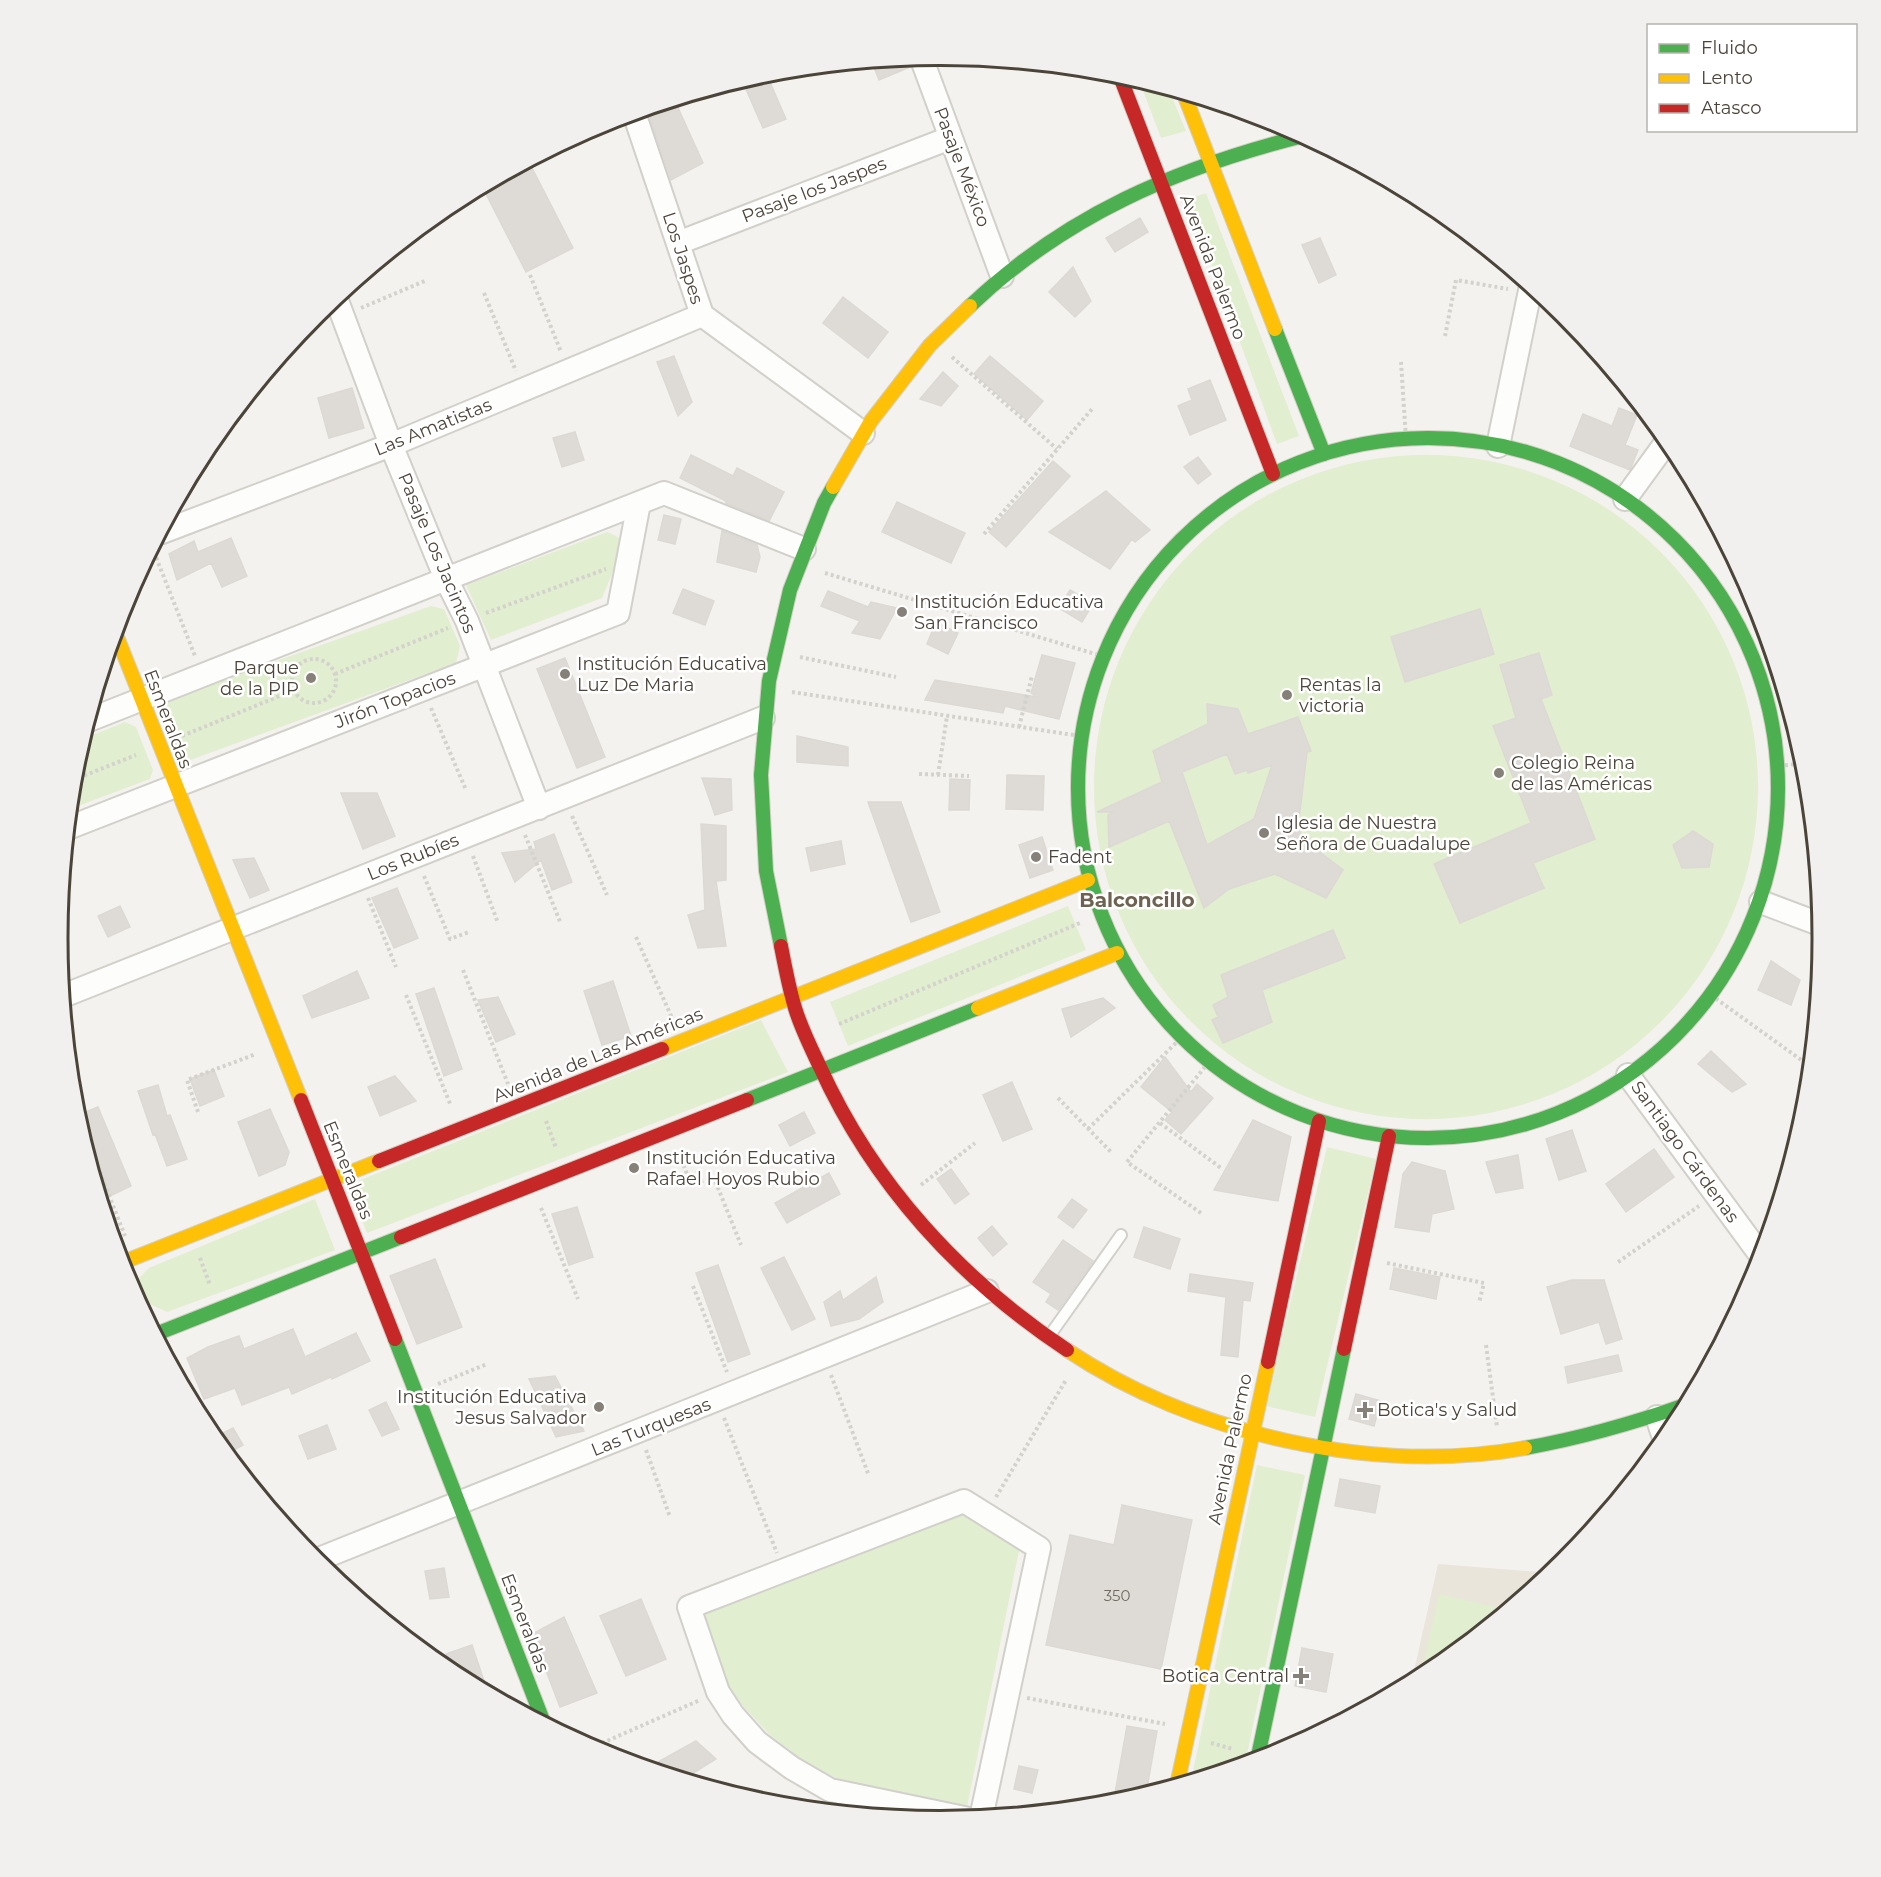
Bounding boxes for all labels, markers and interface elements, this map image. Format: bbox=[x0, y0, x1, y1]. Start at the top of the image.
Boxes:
legend bbox=[1647, 24, 1857, 132]
text: Fluido bbox=[1701, 37, 1758, 59]
text: Lento bbox=[1701, 67, 1753, 89]
text: Atasco bbox=[1701, 97, 1761, 119]
street label: Pasaje México bbox=[929, 104, 995, 230]
street label: Pasaje los Jaspes bbox=[739, 152, 890, 228]
street label: Avenida Palermo bbox=[1175, 191, 1251, 343]
street label: Los Jaspes bbox=[658, 209, 708, 307]
street label: Las Amatistas bbox=[371, 393, 495, 461]
street label: Pasaje Los Jacintos bbox=[393, 469, 481, 637]
place label: Institución Educativa San Francisco bbox=[914, 591, 1104, 634]
marker: Institución Educativa San Francisco bbox=[895, 605, 909, 619]
place label: Institución Educativa Luz De Maria bbox=[577, 653, 767, 696]
place label: Parque de la PIP bbox=[220, 657, 299, 700]
street label: Esmeraldas bbox=[139, 666, 197, 772]
street label: Jirón Topacios bbox=[331, 667, 459, 733]
marker: Institución Educativa Luz De Maria bbox=[558, 667, 572, 681]
marker: Parque de la PIP bbox=[304, 671, 318, 685]
place label: Rentas la victoria bbox=[1299, 674, 1382, 717]
marker: Rentas la victoria bbox=[1280, 688, 1294, 702]
place label: Colegio Reina de las Américas bbox=[1511, 752, 1652, 795]
marker: Colegio Reina de las Américas bbox=[1492, 766, 1506, 780]
place label: Iglesia de Nuestra Señora de Guadalupe bbox=[1276, 812, 1471, 855]
marker: Iglesia de Nuestra Señora de Guadalupe bbox=[1257, 826, 1271, 840]
street label: Los Rubíes bbox=[364, 829, 462, 885]
place label: Fadent bbox=[1048, 846, 1112, 868]
marker: Fadent bbox=[1029, 850, 1043, 864]
district label: Balconcillo bbox=[1079, 888, 1195, 912]
street label: Avenida de Las Américas bbox=[490, 1003, 706, 1107]
street label: Santiago Cárdenas bbox=[1626, 1077, 1744, 1227]
street label: Esmeraldas bbox=[318, 1118, 378, 1223]
place label: Institución Educativa Rafael Hoyos Rubio bbox=[646, 1147, 836, 1190]
marker: Institución Educativa Rafael Hoyos Rubio bbox=[627, 1161, 641, 1175]
street label: Avenida Palermo bbox=[1203, 1371, 1257, 1527]
place label: Institución Educativa Jesus Salvador bbox=[397, 1386, 587, 1429]
street label: Las Turquesas bbox=[588, 1393, 714, 1461]
place label: Botica's y Salud bbox=[1377, 1399, 1517, 1421]
marker: Institución Educativa Jesus Salvador bbox=[592, 1400, 606, 1414]
marker: Botica's y Salud bbox=[1358, 1403, 1372, 1417]
street label: Esmeraldas bbox=[496, 1570, 554, 1676]
house number: 350 bbox=[1104, 1586, 1130, 1605]
place label: Botica Central bbox=[1162, 1665, 1289, 1687]
marker: Botica Central bbox=[1294, 1669, 1308, 1683]

